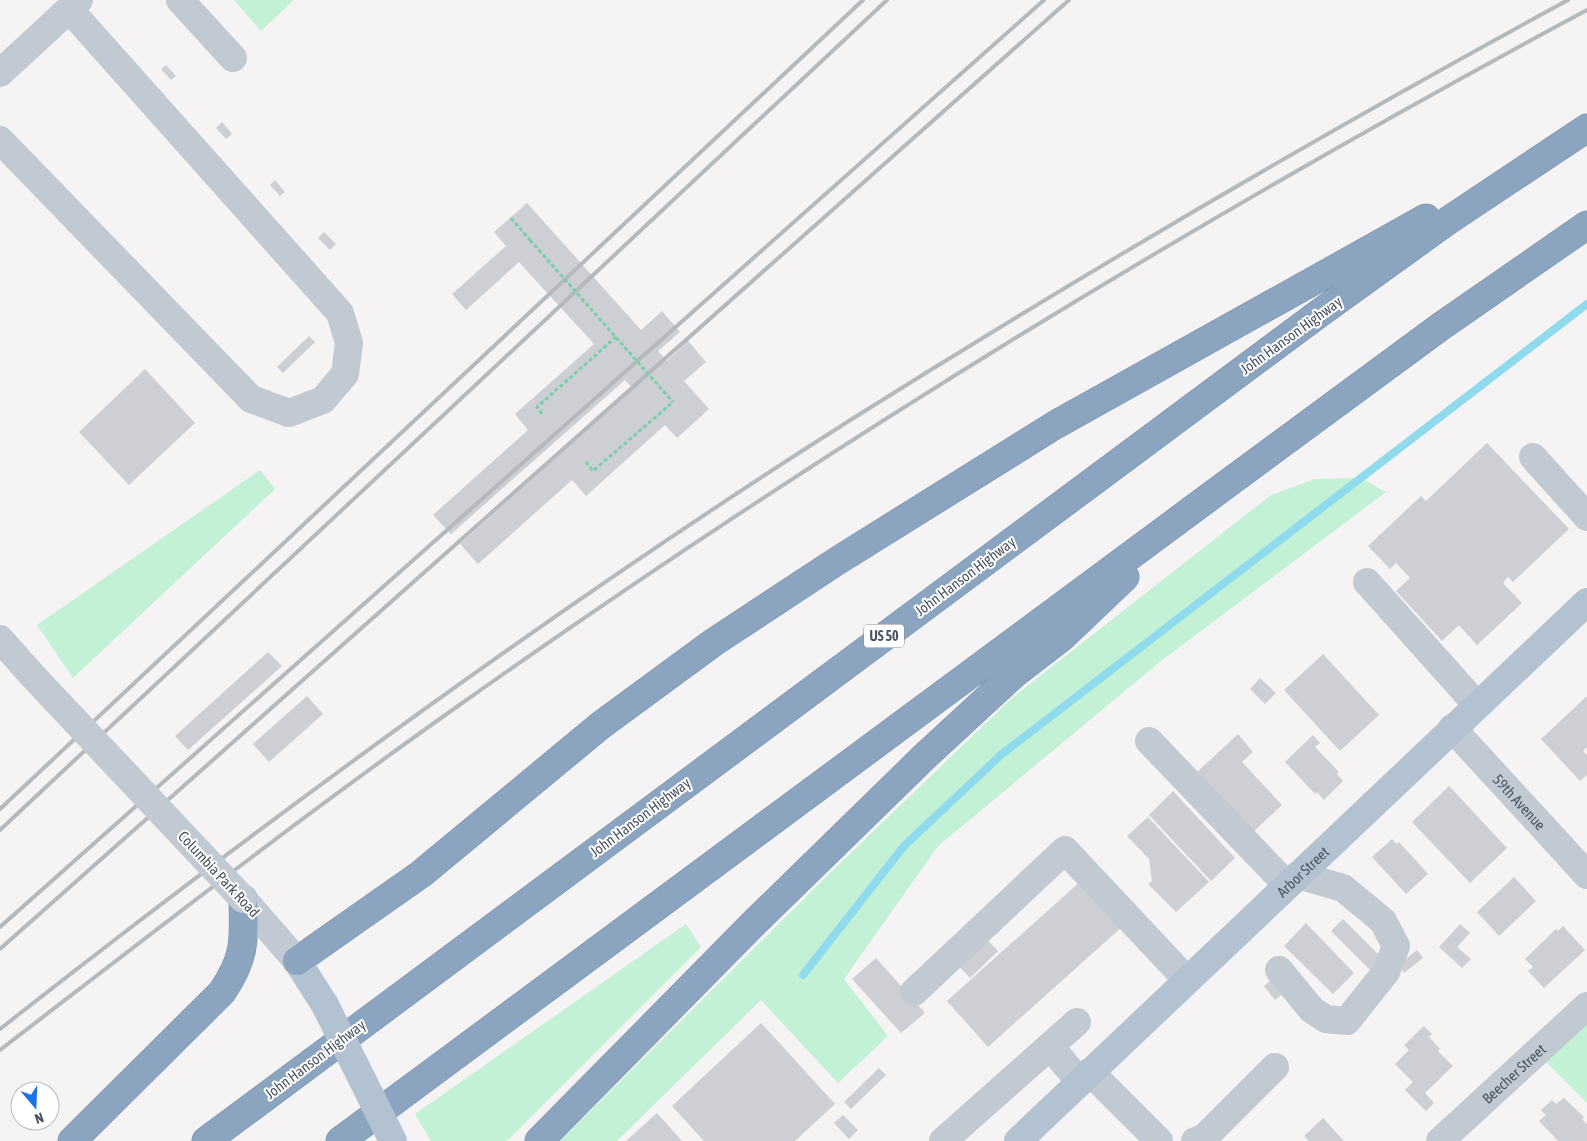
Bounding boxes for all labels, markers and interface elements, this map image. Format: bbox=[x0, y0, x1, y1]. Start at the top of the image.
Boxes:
street label: John Hanson Highway bbox=[1237, 293, 1345, 377]
street label: John Hanson Highway bbox=[912, 533, 1018, 619]
road number: US 50 bbox=[864, 624, 904, 648]
street label: 59th Avenue bbox=[1490, 770, 1549, 833]
street label: John Hanson Highway bbox=[587, 774, 693, 860]
street label: Columbia Park Road bbox=[175, 828, 263, 920]
street label: Arbor Street bbox=[1273, 843, 1332, 900]
street label: John Hanson Highway bbox=[262, 1016, 368, 1102]
street label: Beecher Street bbox=[1479, 1040, 1549, 1107]
north arrow bbox=[10, 1081, 60, 1131]
text: N bbox=[33, 1109, 46, 1127]

